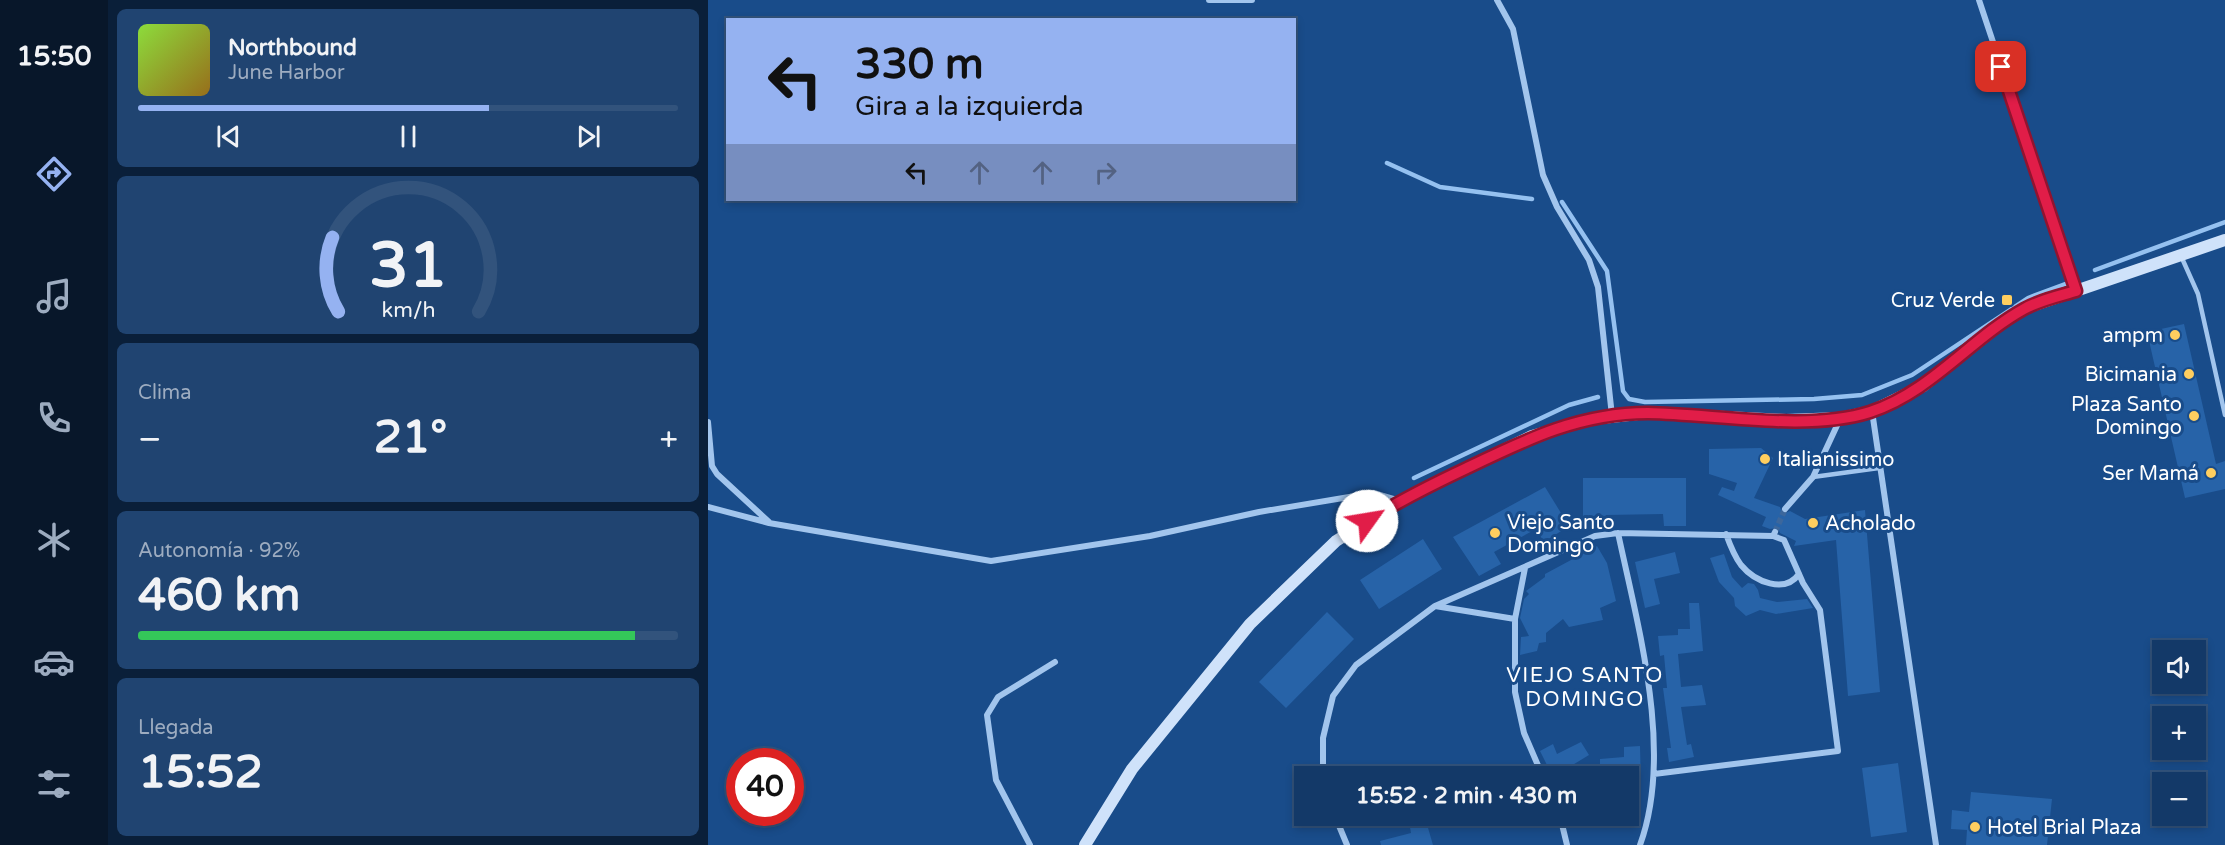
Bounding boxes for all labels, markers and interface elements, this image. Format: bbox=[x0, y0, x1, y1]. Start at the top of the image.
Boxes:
text: Northbound bbox=[228, 35, 357, 61]
text: 330 m bbox=[855, 39, 984, 90]
text: 15:50 bbox=[17, 40, 91, 73]
pin bbox=[1975, 41, 2026, 92]
icon: left bbox=[756, 42, 834, 120]
icon: arrive bbox=[1984, 50, 2017, 83]
text: June Harbor bbox=[228, 61, 345, 85]
text: Gira a la izquierda bbox=[855, 90, 1084, 123]
icon: previous bbox=[212, 120, 245, 153]
icon: pause bbox=[392, 120, 425, 153]
icon: next bbox=[572, 120, 605, 153]
icon: directions bbox=[33, 153, 75, 195]
icon: left bbox=[900, 156, 933, 189]
icon: ahead bbox=[963, 156, 996, 189]
icon: ahead bbox=[1026, 156, 1059, 189]
icon: right bbox=[1089, 156, 1122, 189]
text: 31 bbox=[369, 229, 447, 304]
icon: music bbox=[33, 275, 75, 317]
place label: Cruz Verde bbox=[1891, 289, 1995, 313]
marker: Cruz Verde bbox=[2000, 293, 2014, 307]
text: km/h bbox=[381, 298, 435, 324]
place label: ampm bbox=[2102, 324, 2163, 348]
marker: ampm bbox=[2168, 328, 2182, 342]
place label: Bicimania bbox=[2085, 363, 2177, 387]
marker: Bicimania bbox=[2182, 367, 2196, 381]
text: Clima bbox=[138, 381, 191, 405]
place label: Plaza Santo Domingo bbox=[2071, 393, 2182, 440]
icon: phone bbox=[33, 397, 75, 439]
marker: Plaza Santo Domingo bbox=[2187, 409, 2201, 423]
text: 21° bbox=[374, 411, 447, 465]
text: − bbox=[138, 420, 162, 459]
text: + bbox=[659, 420, 678, 459]
place label: Italianissimo bbox=[1777, 448, 1894, 472]
marker: Italianissimo bbox=[1758, 452, 1772, 466]
place label: Ser Mamá bbox=[2102, 462, 2199, 486]
marker: Ser Mamá bbox=[2204, 466, 2218, 480]
position arrow bbox=[1335, 489, 1399, 553]
place label: Viejo Santo Domingo bbox=[1507, 511, 1615, 558]
place label: Acholado bbox=[1825, 512, 1916, 536]
marker: Acholado bbox=[1806, 516, 1820, 530]
icon: climate bbox=[33, 519, 75, 561]
marker: Viejo Santo Domingo bbox=[1488, 526, 1502, 540]
text: Autonomía · 92% bbox=[138, 539, 300, 563]
text: 460 km bbox=[138, 569, 300, 623]
map controls bbox=[2152, 640, 2206, 826]
button: sound bbox=[2152, 640, 2206, 694]
icon: car bbox=[33, 641, 75, 683]
district label: VIEJO SANTO DOMINGO bbox=[1506, 663, 1664, 712]
button: + bbox=[2152, 706, 2206, 760]
text: Llegada bbox=[138, 716, 214, 740]
text: 15:52 bbox=[138, 746, 263, 800]
speed limit sign: 40 bbox=[726, 748, 804, 826]
icon: filters bbox=[33, 763, 75, 805]
button: − bbox=[2152, 772, 2206, 826]
text: 15:52 · 2 min · 430 m bbox=[1356, 783, 1577, 809]
place label: Hotel Brial Plaza bbox=[1987, 816, 2141, 840]
marker: Hotel Brial Plaza bbox=[1968, 820, 1982, 834]

